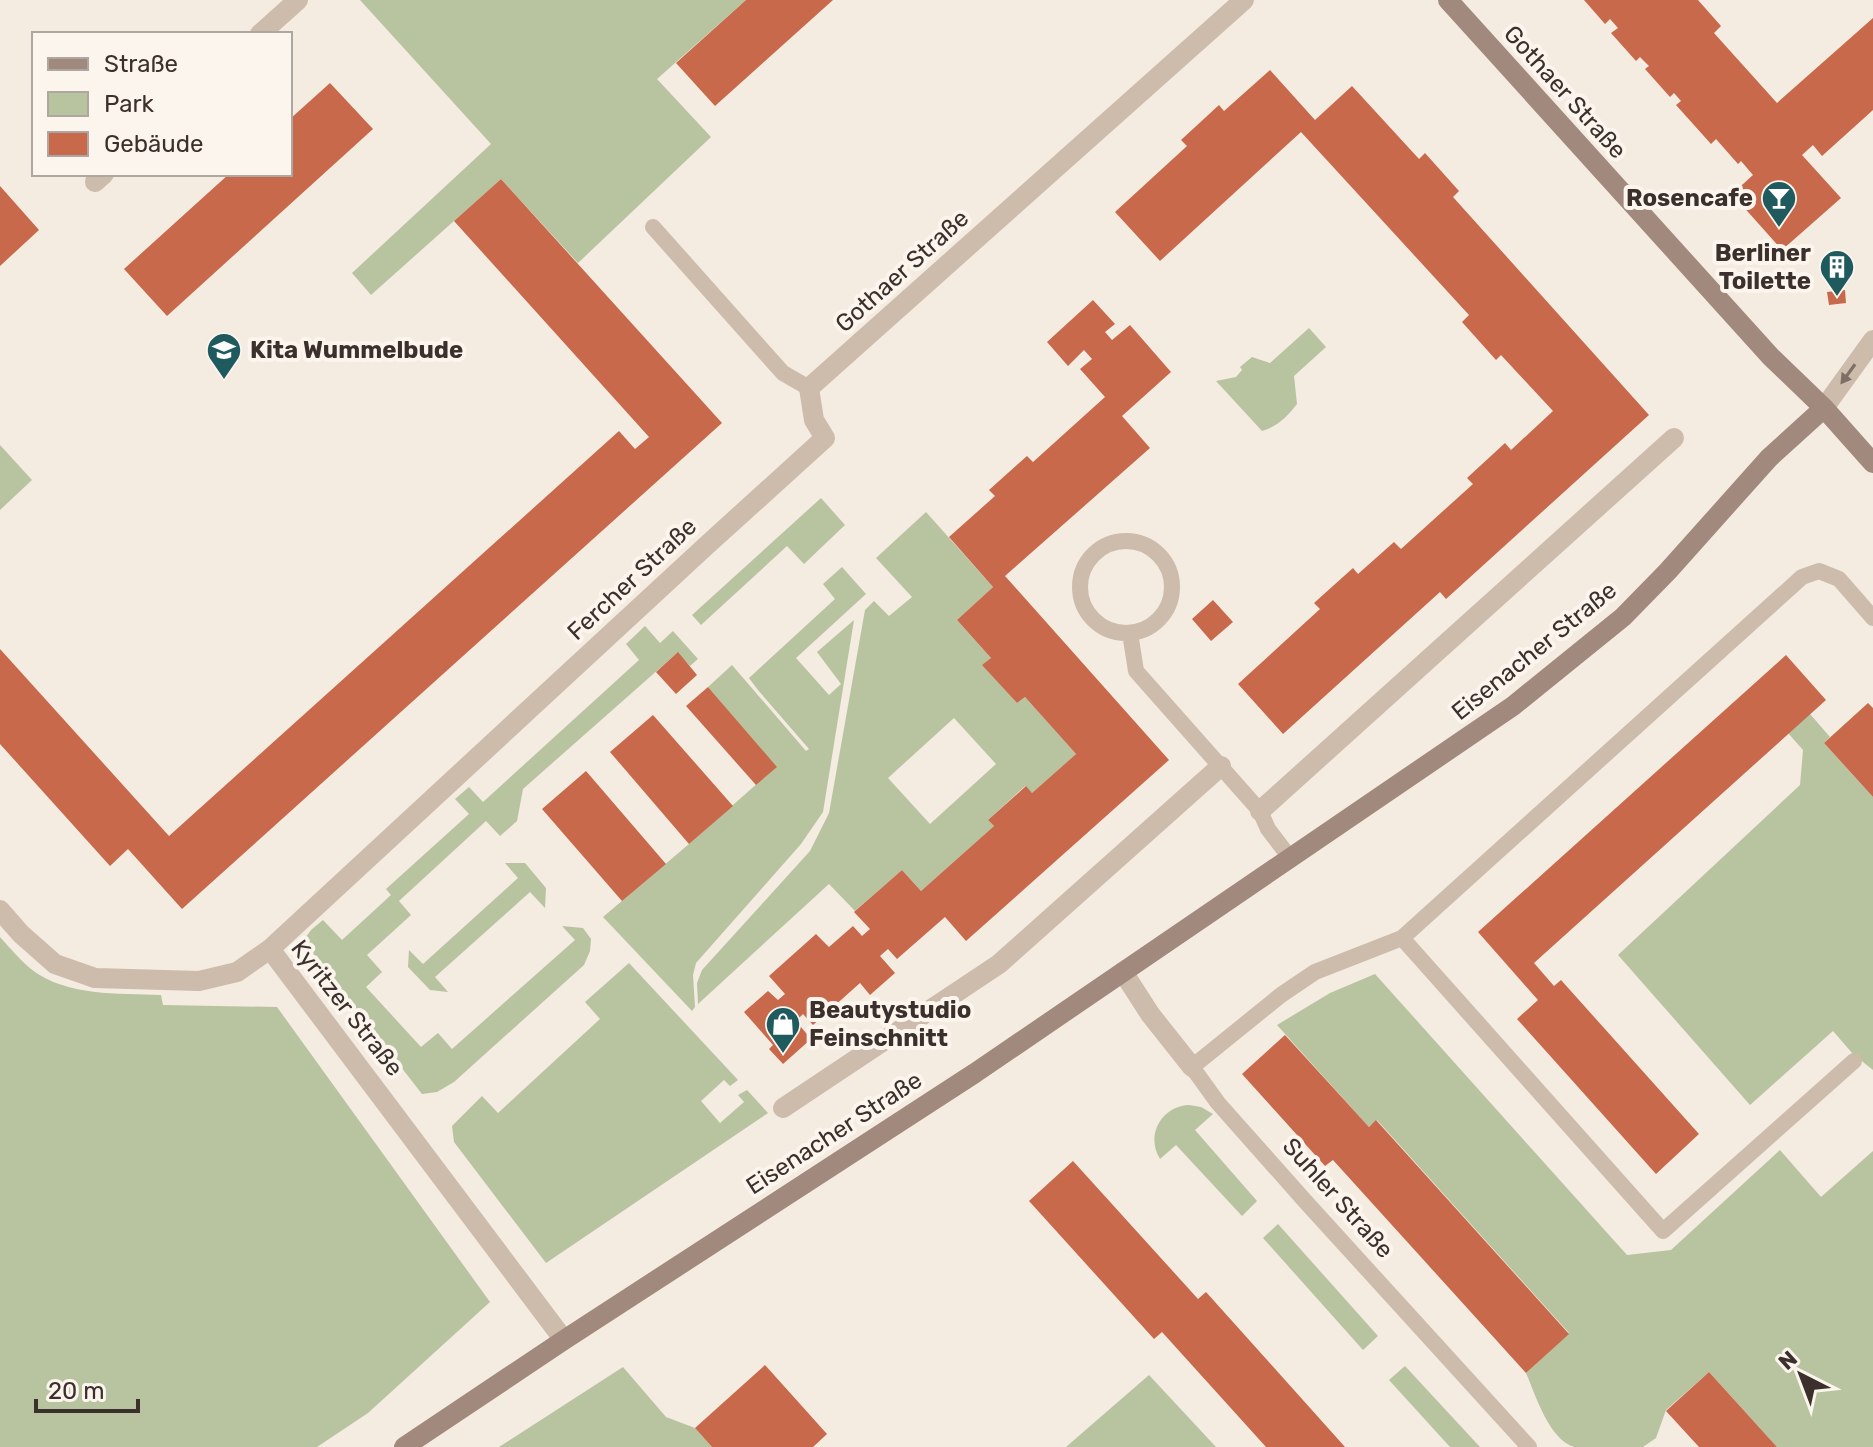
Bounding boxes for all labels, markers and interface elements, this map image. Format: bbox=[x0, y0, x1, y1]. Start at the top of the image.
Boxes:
street label: Gothaer Straße bbox=[1498, 20, 1632, 164]
legend bbox=[32, 32, 292, 176]
text: Straße bbox=[104, 50, 178, 78]
text: Park bbox=[104, 90, 155, 118]
text: Gebäude bbox=[104, 130, 203, 158]
bar icon: Rosencafe bbox=[1760, 179, 1798, 229]
place label: Rosencafe bbox=[1626, 184, 1753, 212]
street label: Gothaer Straße bbox=[830, 204, 974, 338]
place label: Berliner Toilette bbox=[1715, 239, 1811, 295]
building icon: Berliner Toilette bbox=[1818, 248, 1856, 298]
school or university icon: Kita Wummelbude bbox=[205, 331, 243, 381]
place label: Kita Wummelbude bbox=[250, 336, 463, 364]
one-way arrow bbox=[1841, 363, 1856, 384]
street label: Fercher Straße bbox=[562, 512, 702, 646]
street label: Eisenacher Straße bbox=[1446, 576, 1622, 726]
street label: Kyritzer Straße bbox=[285, 934, 409, 1082]
place label: Beautystudio Feinschnitt bbox=[809, 996, 971, 1052]
shop icon: Beautystudio Feinschnitt bbox=[764, 1005, 802, 1055]
street label: Eisenacher Straße bbox=[741, 1066, 927, 1200]
street label: Suhler Straße bbox=[1277, 1132, 1399, 1264]
north arrow bbox=[1761, 1335, 1841, 1415]
text: N bbox=[1773, 1345, 1803, 1376]
scale bar bbox=[36, 1363, 138, 1413]
text: 20 m bbox=[48, 1377, 105, 1405]

